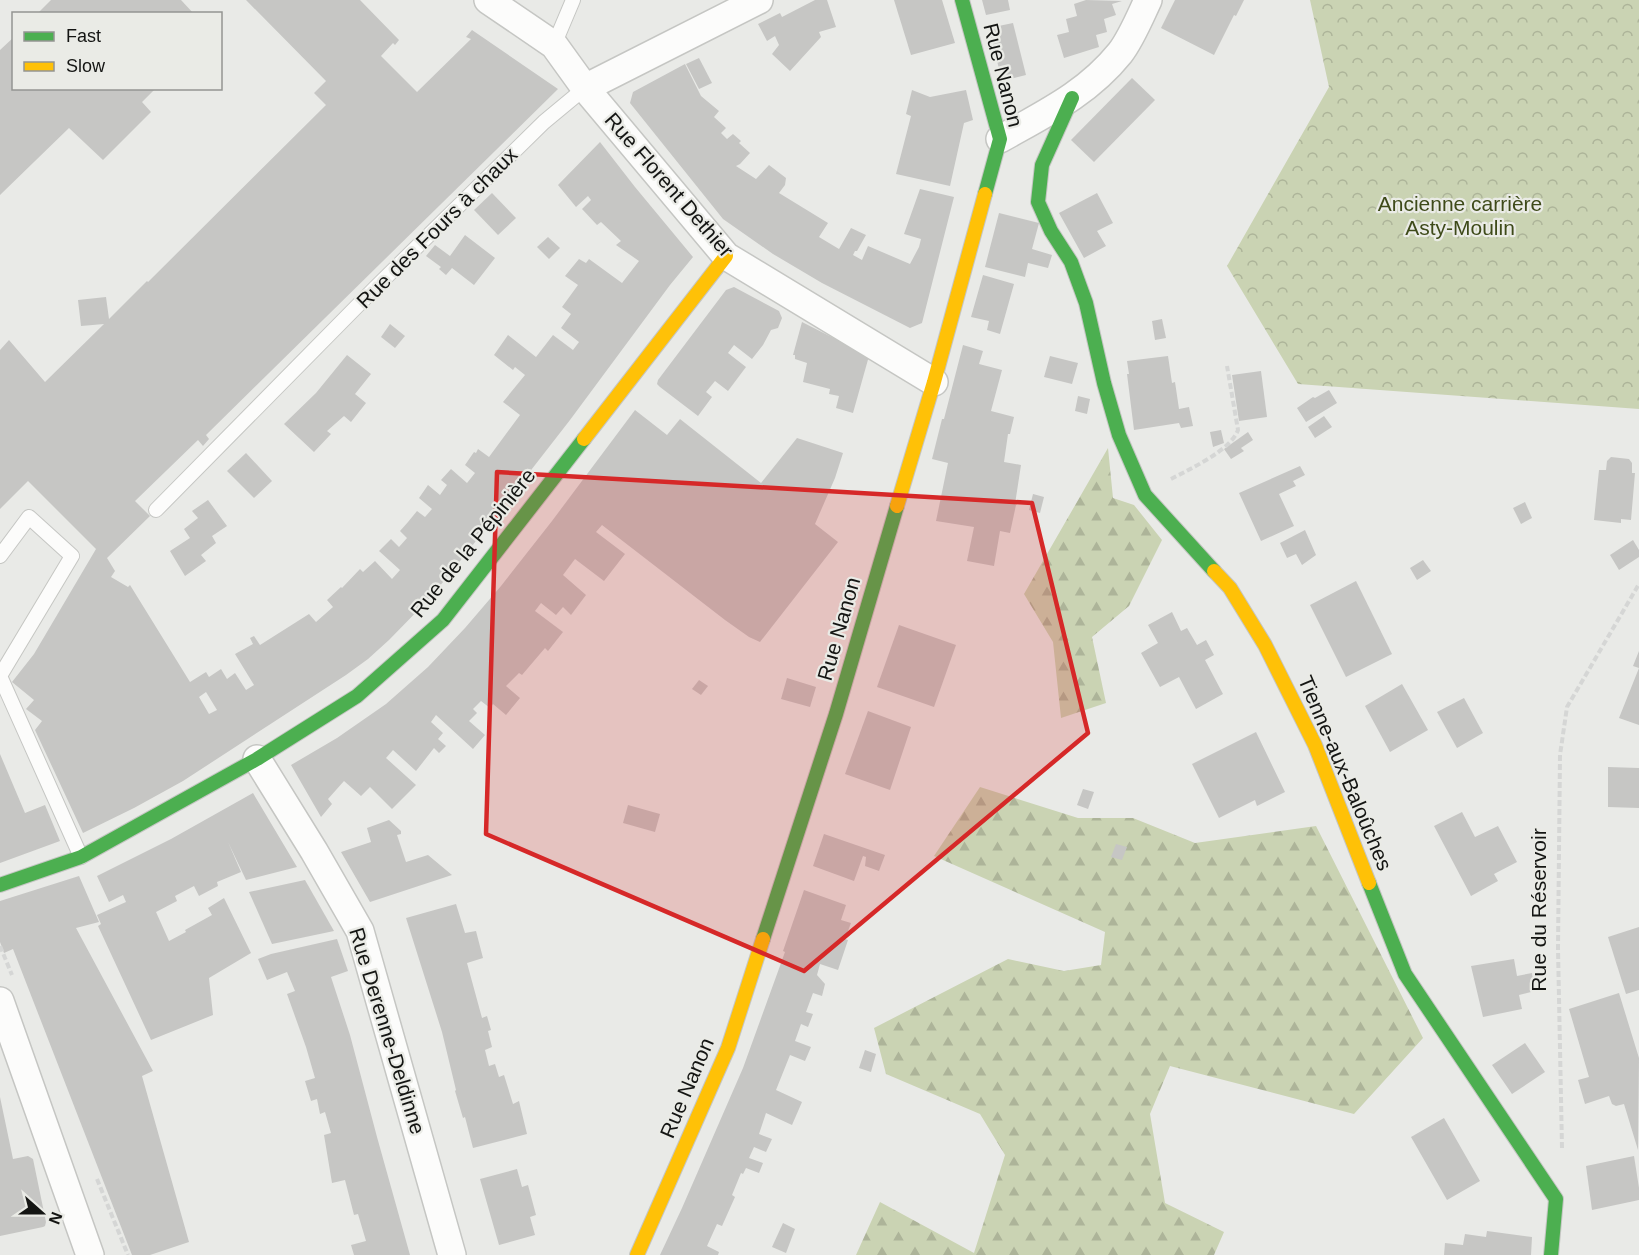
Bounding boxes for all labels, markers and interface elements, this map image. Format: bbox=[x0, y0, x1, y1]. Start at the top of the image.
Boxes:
legend bbox=[12, 12, 222, 90]
street label: Rue Nanon bbox=[979, 21, 1027, 129]
text: Fast bbox=[66, 26, 101, 46]
text: Slow bbox=[66, 56, 106, 76]
street label: Rue Florent Dethier bbox=[601, 108, 738, 261]
street label: Rue des Fours à chaux bbox=[352, 142, 522, 313]
park label: Ancienne carrière Asty-Moulin bbox=[1378, 192, 1542, 239]
street label: Rue de la Pépinière bbox=[406, 464, 540, 622]
street label: Rue Nanon bbox=[813, 575, 864, 683]
street label: Tienne-aux-Baloûches bbox=[1294, 672, 1397, 874]
street label: Rue du Réservoir bbox=[1527, 828, 1550, 992]
street label: Rue Derenne-Deldinne bbox=[345, 925, 430, 1137]
street label: Rue Nanon bbox=[655, 1034, 718, 1141]
north arrow bbox=[12, 1183, 72, 1243]
text: N bbox=[46, 1210, 66, 1227]

